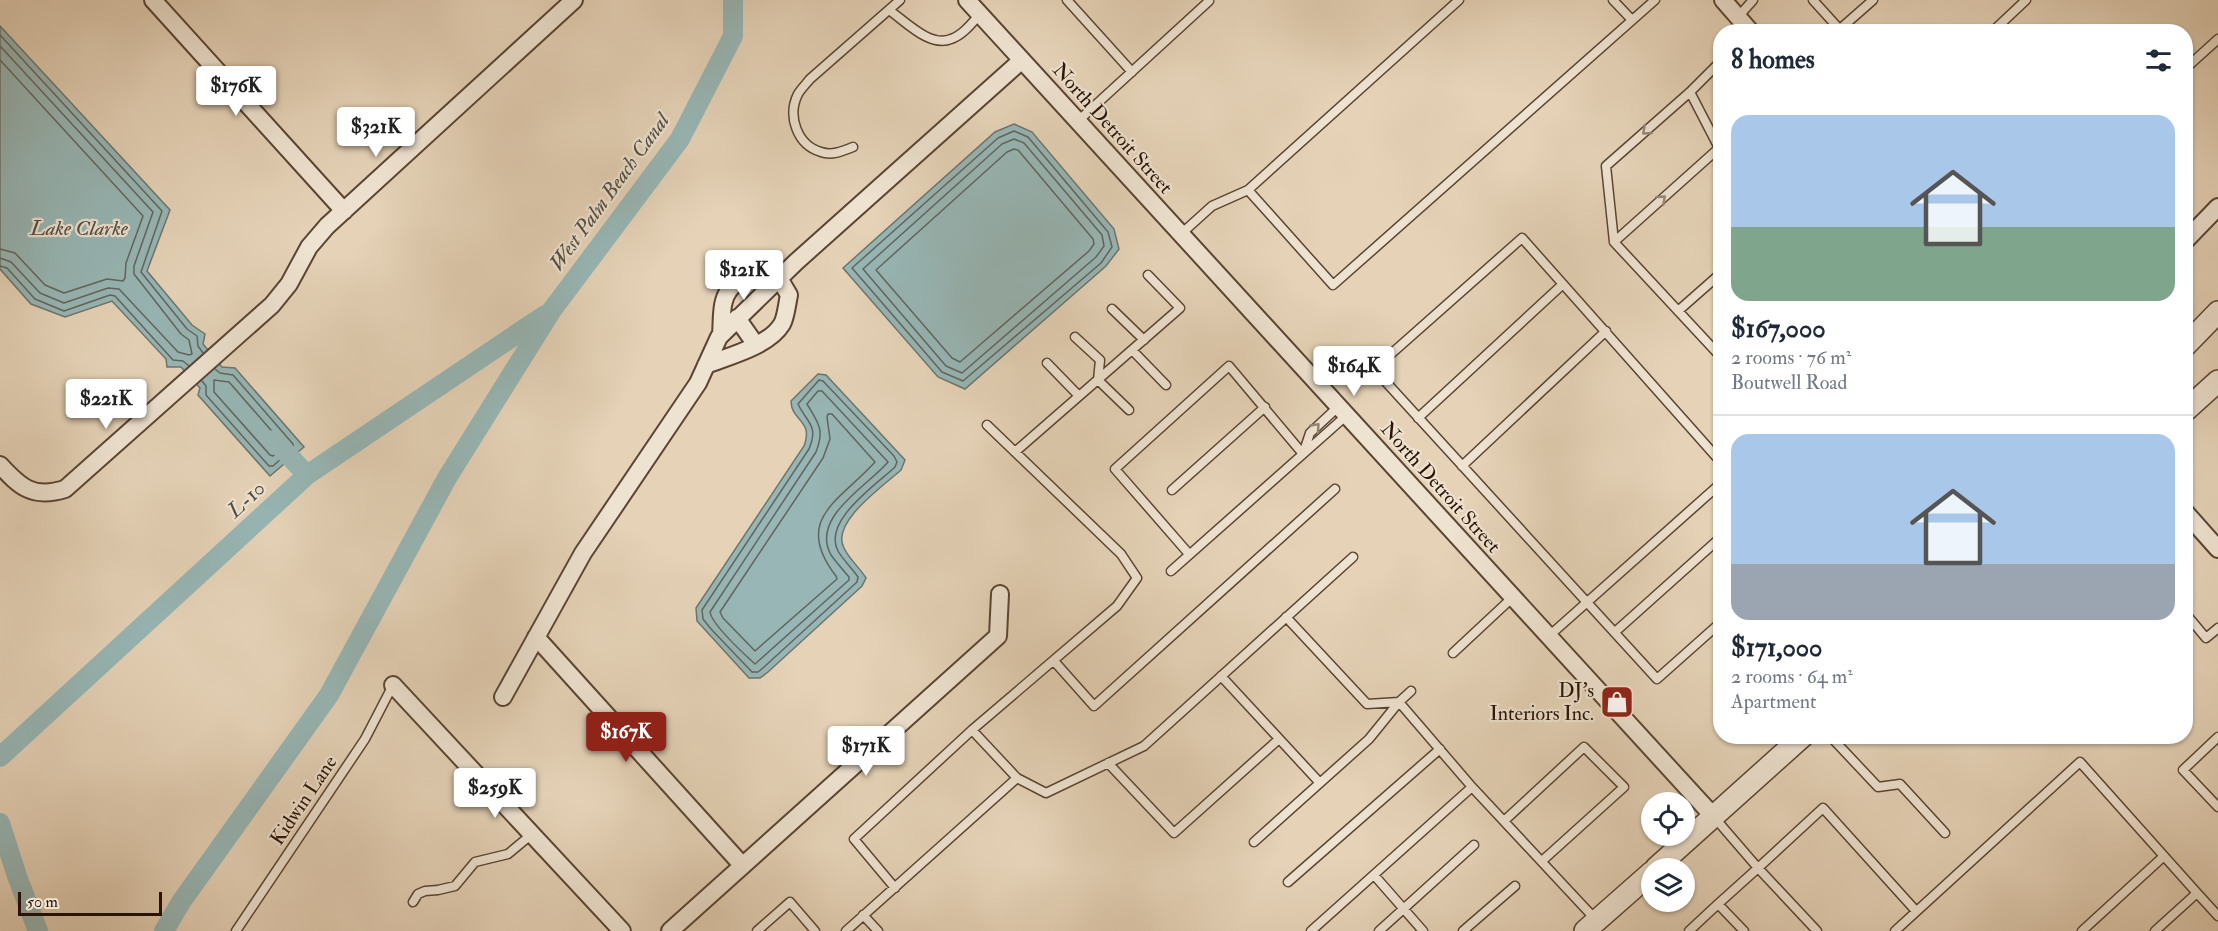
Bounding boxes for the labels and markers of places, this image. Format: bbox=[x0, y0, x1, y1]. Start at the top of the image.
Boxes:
pin: $176K bbox=[194, 66, 278, 117]
pin: $321K bbox=[334, 107, 418, 158]
pin: $121K bbox=[702, 250, 786, 301]
pin: $164K bbox=[1312, 346, 1396, 397]
pin: $221K bbox=[64, 379, 148, 430]
place label: DJ's Interiors Inc. bbox=[1490, 678, 1594, 726]
shop icon: DJ's Interiors Inc. bbox=[1599, 684, 1635, 720]
pin: $167K bbox=[584, 712, 668, 763]
pin: $171K bbox=[824, 726, 908, 777]
pin: $259K bbox=[453, 768, 537, 819]

